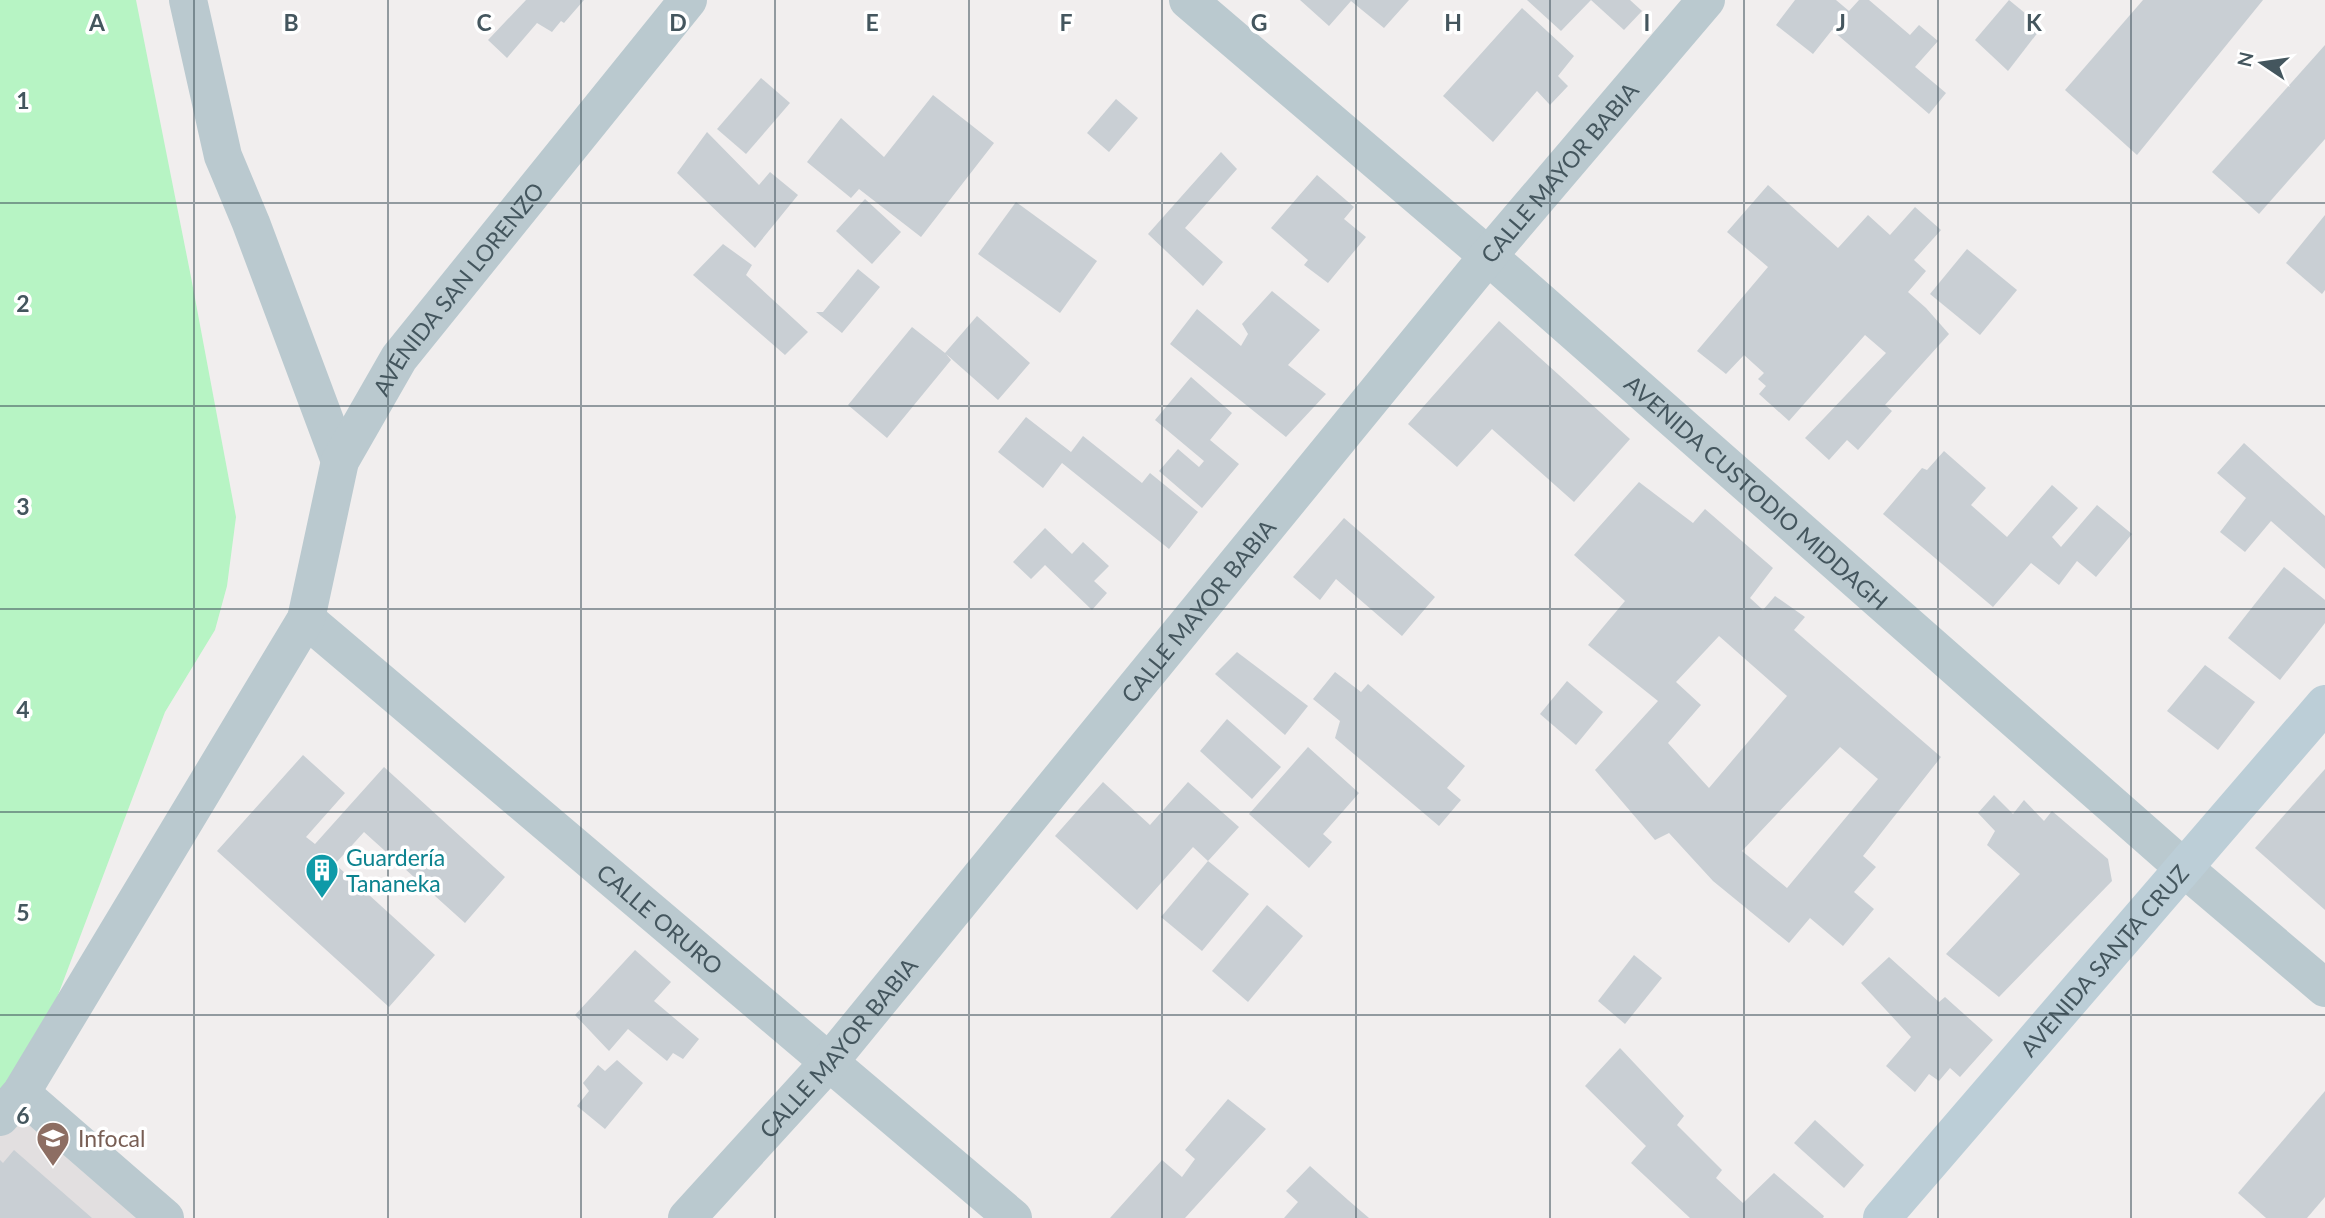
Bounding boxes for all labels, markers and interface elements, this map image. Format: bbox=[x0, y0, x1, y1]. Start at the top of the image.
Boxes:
text: A bbox=[88, 8, 106, 36]
text: B bbox=[283, 8, 299, 36]
text: C bbox=[476, 8, 492, 36]
text: D bbox=[669, 8, 687, 36]
text: E bbox=[865, 8, 879, 36]
text: F bbox=[1059, 8, 1073, 36]
text: G bbox=[1251, 8, 1267, 36]
text: H bbox=[1444, 8, 1462, 36]
text: I bbox=[1644, 8, 1650, 36]
text: J bbox=[1836, 8, 1846, 36]
text: K bbox=[2026, 8, 2042, 36]
north arrow bbox=[2227, 28, 2297, 98]
text: N bbox=[2232, 49, 2258, 69]
street label: CALLE MAYOR BABIA bbox=[1475, 76, 1644, 268]
text: 1 bbox=[16, 86, 30, 114]
street label: AVENIDA SAN LORENZO bbox=[367, 176, 549, 400]
text: 2 bbox=[16, 289, 30, 317]
street label: AVENIDA CUSTODIO MIDDAGH bbox=[1619, 369, 1894, 615]
text: 3 bbox=[16, 492, 30, 520]
street label: CALLE MAYOR BABIA bbox=[1115, 513, 1281, 708]
text: 4 bbox=[16, 695, 30, 723]
place label: Guardería Tananeka bbox=[346, 843, 445, 897]
building icon: Guardería Tananeka bbox=[303, 851, 341, 900]
street label: CALLE ORURO bbox=[591, 858, 729, 980]
street label: AVENIDA SANTA CRUZ bbox=[2014, 859, 2194, 1062]
text: 5 bbox=[16, 898, 30, 926]
street label: CALLE MAYOR BABIA bbox=[753, 951, 923, 1143]
text: 6 bbox=[16, 1101, 30, 1129]
school or university icon: Infocal bbox=[34, 1119, 72, 1168]
place label: Infocal bbox=[78, 1124, 145, 1152]

